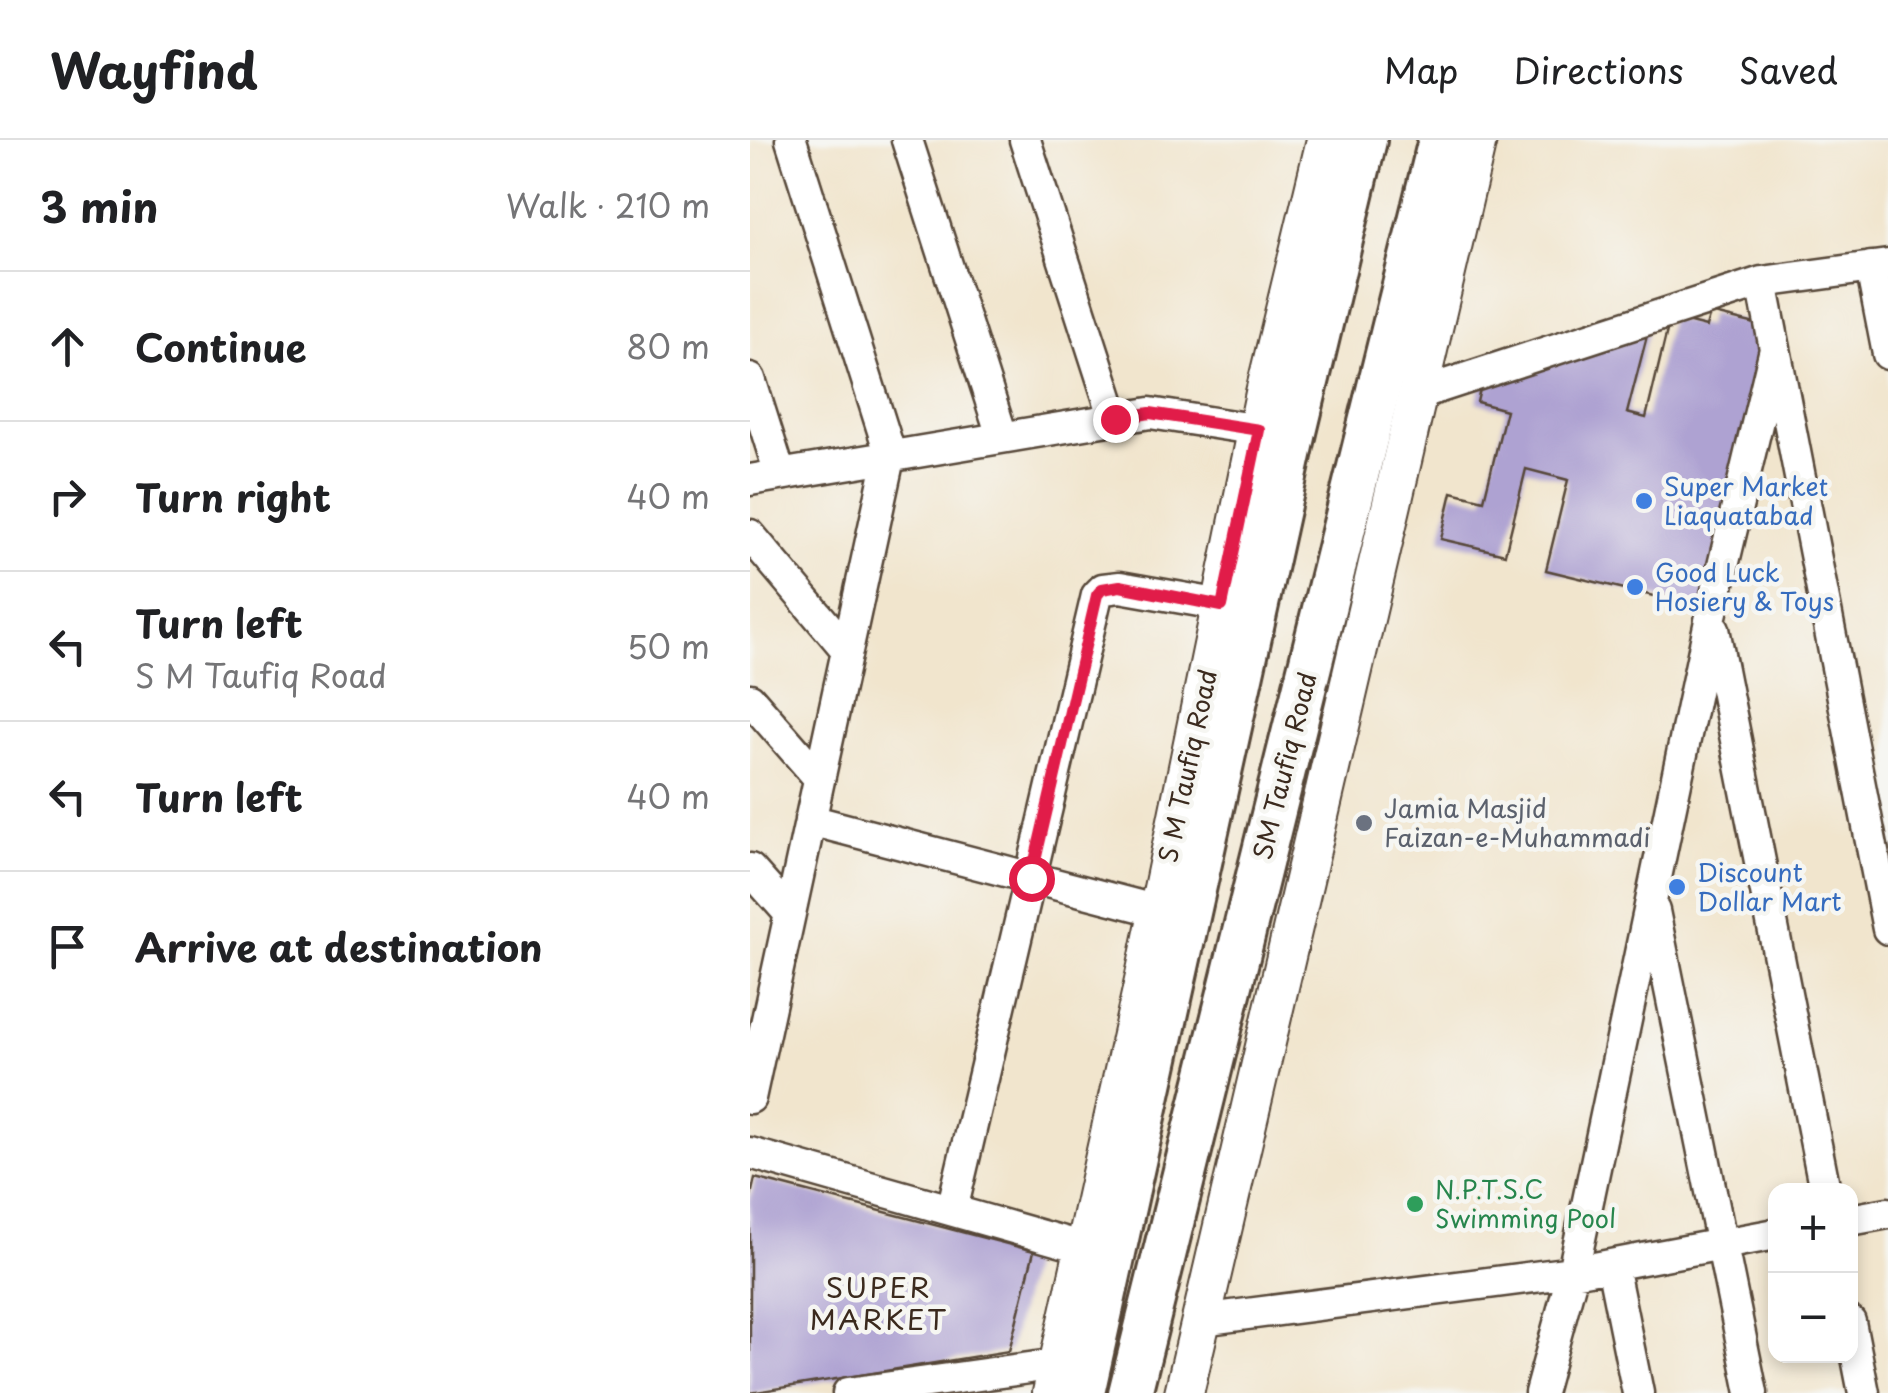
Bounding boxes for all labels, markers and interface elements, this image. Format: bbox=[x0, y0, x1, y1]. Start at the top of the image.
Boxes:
text: Wayfind bbox=[50, 33, 258, 105]
text: Map bbox=[1384, 43, 1458, 96]
text: Directions bbox=[1513, 43, 1684, 96]
text: Saved bbox=[1739, 43, 1838, 96]
text: 3 min bbox=[40, 174, 158, 237]
text: Walk · 210 m bbox=[506, 181, 710, 229]
text: Continue bbox=[135, 318, 306, 375]
icon: ahead bbox=[40, 319, 95, 374]
text: 80 m bbox=[626, 322, 710, 370]
route end bbox=[1093, 397, 1139, 443]
place label: Super Market Liaquatabad bbox=[1664, 467, 1828, 534]
text: Turn right bbox=[135, 468, 331, 525]
icon: right bbox=[40, 469, 95, 524]
text: 40 m bbox=[626, 472, 710, 520]
marker: Super Market Liaquatabad bbox=[1633, 490, 1655, 512]
place label: Good Luck Hosiery & Toys bbox=[1655, 553, 1834, 620]
marker: Good Luck Hosiery & Toys bbox=[1624, 576, 1646, 598]
text: Turn left bbox=[135, 594, 303, 651]
icon: left bbox=[40, 619, 95, 674]
text: 50 m bbox=[627, 622, 710, 670]
text: S M Taufiq Road bbox=[135, 651, 387, 699]
street label: S M Taufiq Road bbox=[1148, 666, 1226, 866]
street label: SM Taufiq Road bbox=[1242, 668, 1326, 863]
text: Turn left bbox=[135, 768, 303, 825]
icon: left bbox=[40, 769, 95, 824]
text: 40 m bbox=[626, 772, 710, 820]
place label: Jamia Masjid Faizan-e-Muhammadi bbox=[1384, 789, 1651, 856]
marker: Jamia Masjid Faizan-e-Muhammadi bbox=[1353, 812, 1375, 834]
place label: Discount Dollar Mart bbox=[1697, 853, 1841, 920]
route start bbox=[1009, 856, 1055, 902]
marker: Discount Dollar Mart bbox=[1666, 876, 1688, 898]
text: Arrive at destination bbox=[135, 918, 543, 975]
icon: arrive bbox=[40, 919, 95, 974]
place label: N.P.T.S.C Swimming Pool bbox=[1435, 1170, 1616, 1237]
map controls bbox=[1768, 1183, 1858, 1363]
button: + bbox=[1768, 1183, 1858, 1273]
marker: N.P.T.S.C Swimming Pool bbox=[1404, 1193, 1426, 1215]
district label: SUPER MARKET bbox=[810, 1265, 949, 1340]
button: − bbox=[1768, 1273, 1858, 1363]

